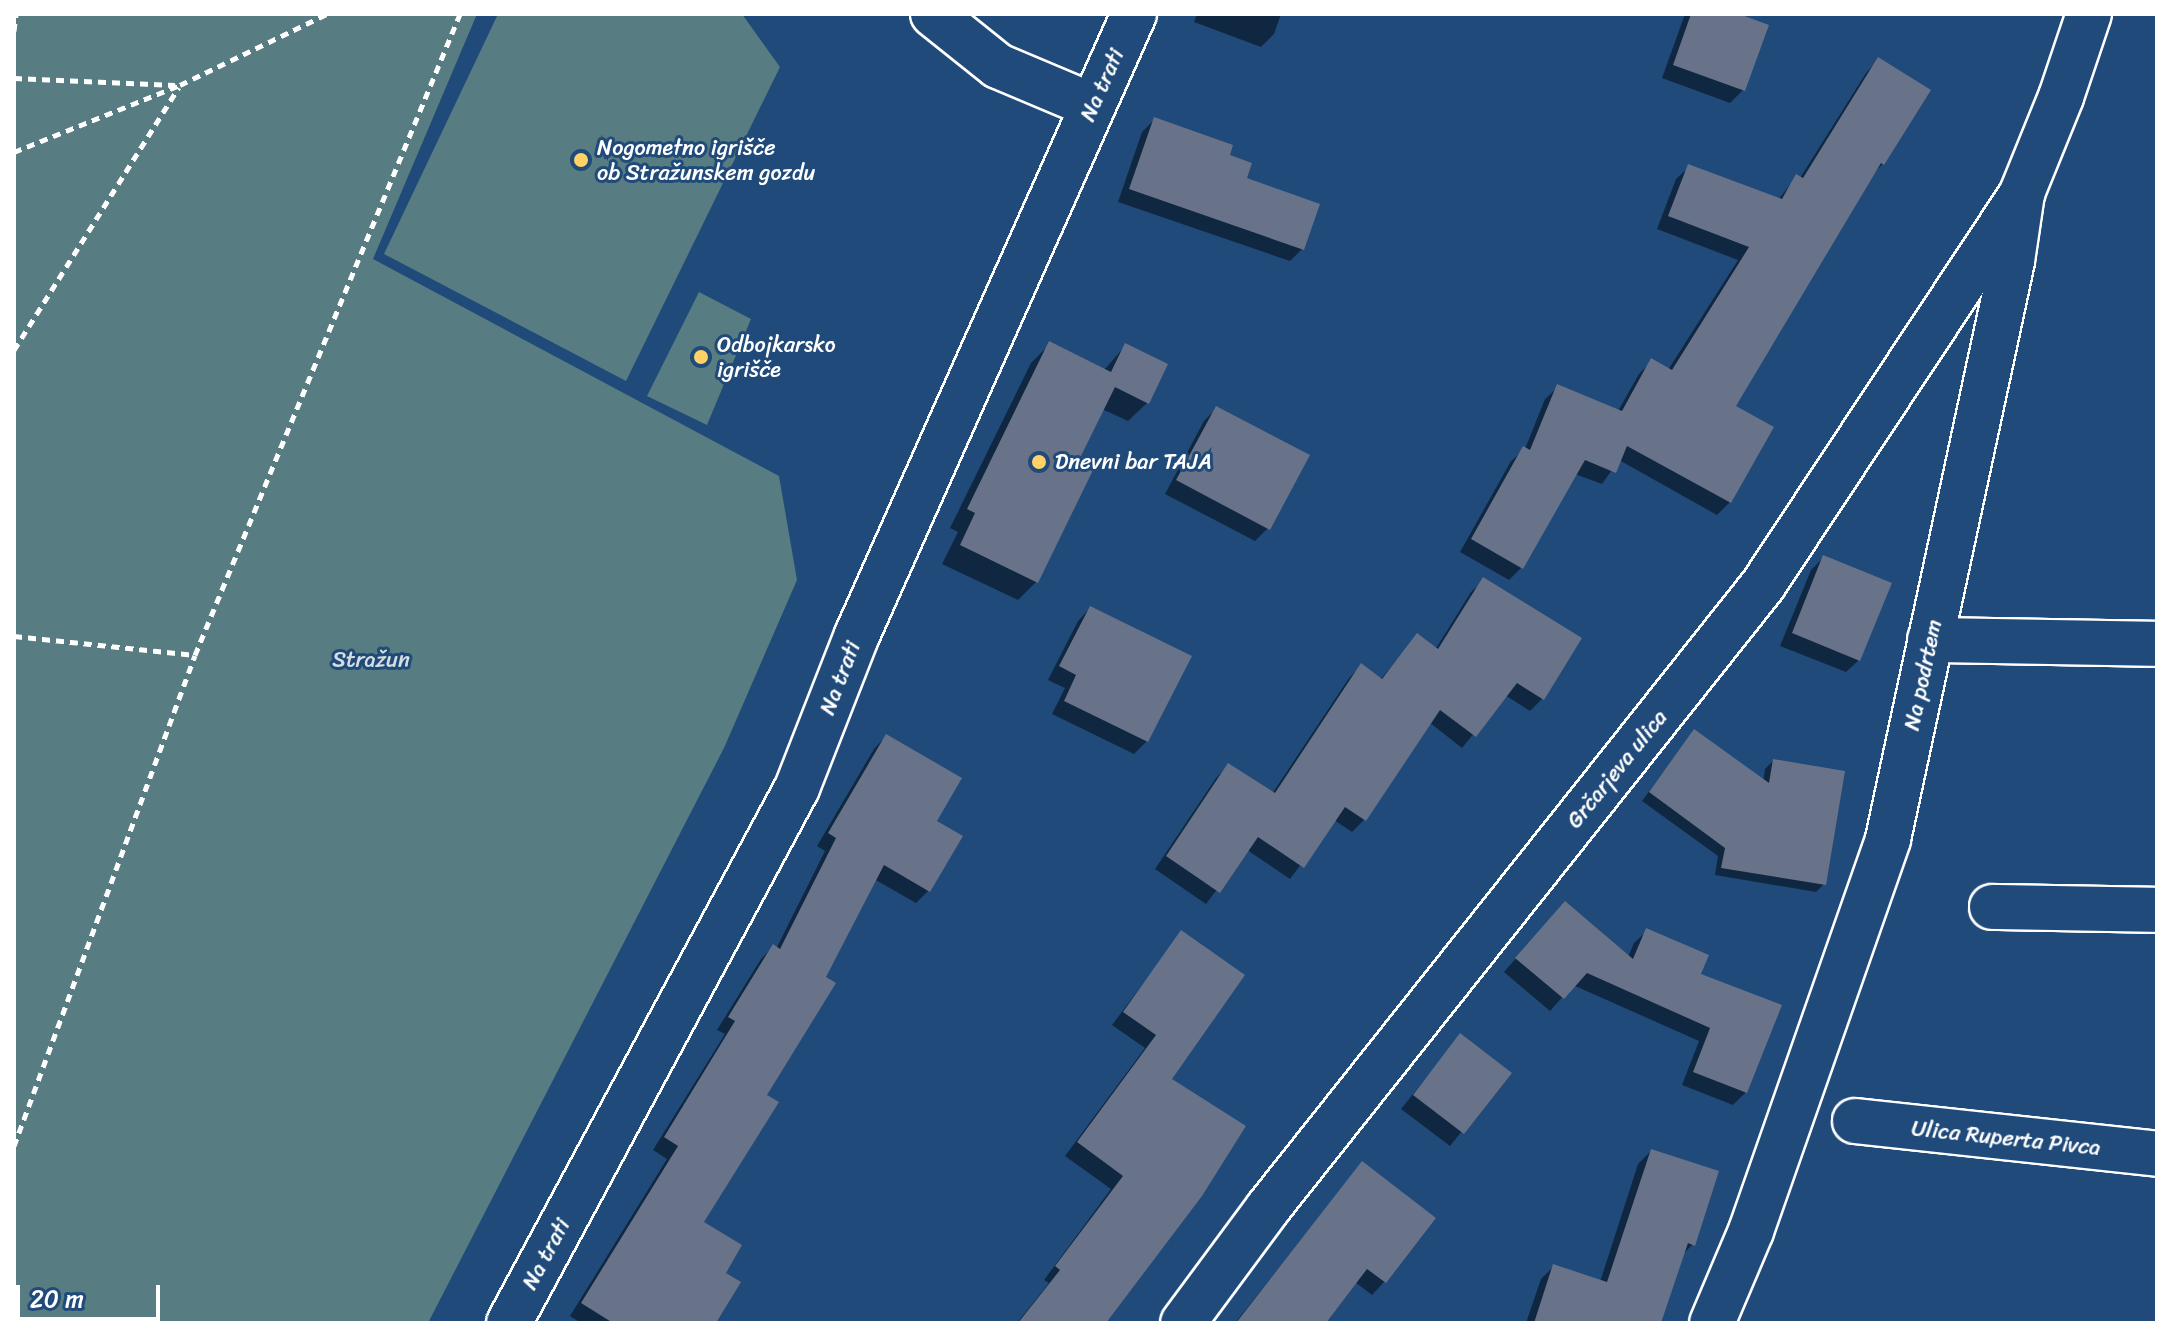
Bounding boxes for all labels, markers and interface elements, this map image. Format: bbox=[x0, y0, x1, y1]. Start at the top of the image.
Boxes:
street label: Na trati bbox=[1074, 45, 1130, 125]
place label: Nogometno igrišče ob Stražunskem gozdu bbox=[597, 134, 815, 186]
marker: Nogometno igrišče ob Stražunskem gozdu bbox=[572, 151, 590, 169]
place label: Odbojkarsko igrišče bbox=[717, 331, 836, 382]
marker: Odbojkarsko igrišče bbox=[692, 348, 710, 366]
place label: Dnevni bar TAJA bbox=[1055, 449, 1212, 475]
marker: Dnevni bar TAJA bbox=[1030, 453, 1048, 471]
street label: Na podrtem bbox=[1898, 617, 1948, 733]
street label: Na trati bbox=[814, 638, 866, 718]
park label: Stražun bbox=[332, 647, 410, 673]
street label: Grčarjeva ulica bbox=[1561, 704, 1673, 834]
street label: Ulica Ruperta Pivca bbox=[1911, 1115, 2101, 1161]
street label: Na trati bbox=[516, 1214, 576, 1294]
scale bar bbox=[20, 1269, 164, 1319]
text: 20 m bbox=[30, 1278, 84, 1320]

